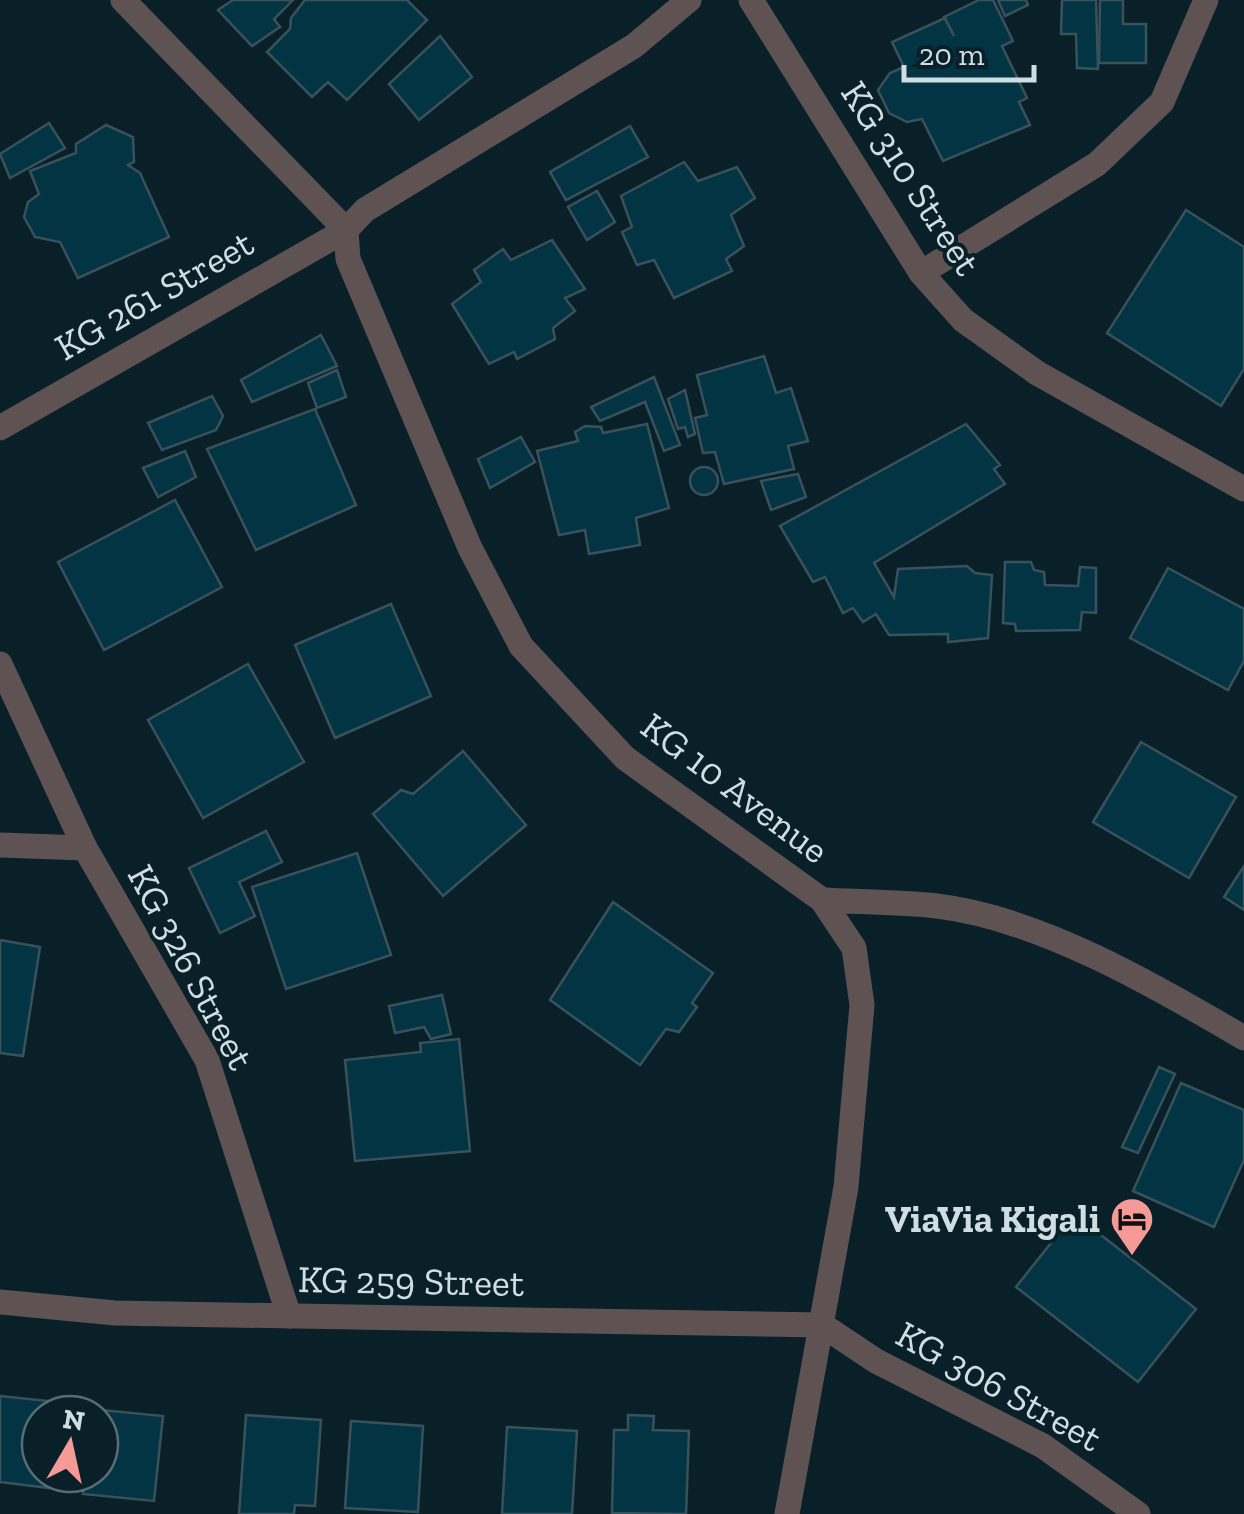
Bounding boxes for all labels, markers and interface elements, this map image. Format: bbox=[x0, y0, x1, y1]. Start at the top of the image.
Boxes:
scale bar bbox=[904, 20, 1034, 82]
text: 20 m bbox=[919, 37, 985, 73]
street label: KG 310 Street bbox=[831, 72, 991, 284]
street label: KG 261 Street bbox=[47, 220, 261, 370]
street label: KG 10 Avenue bbox=[632, 703, 838, 873]
street label: KG 326 Street bbox=[118, 857, 264, 1077]
place label: ViaVia Kigali bbox=[885, 1196, 1100, 1242]
hotel icon: ViaVia Kigali bbox=[1109, 1196, 1155, 1257]
street label: KG 259 Street bbox=[298, 1256, 524, 1306]
street label: KG 306 Street bbox=[888, 1311, 1110, 1461]
north arrow bbox=[20, 1394, 120, 1494]
text: N bbox=[61, 1402, 87, 1438]

